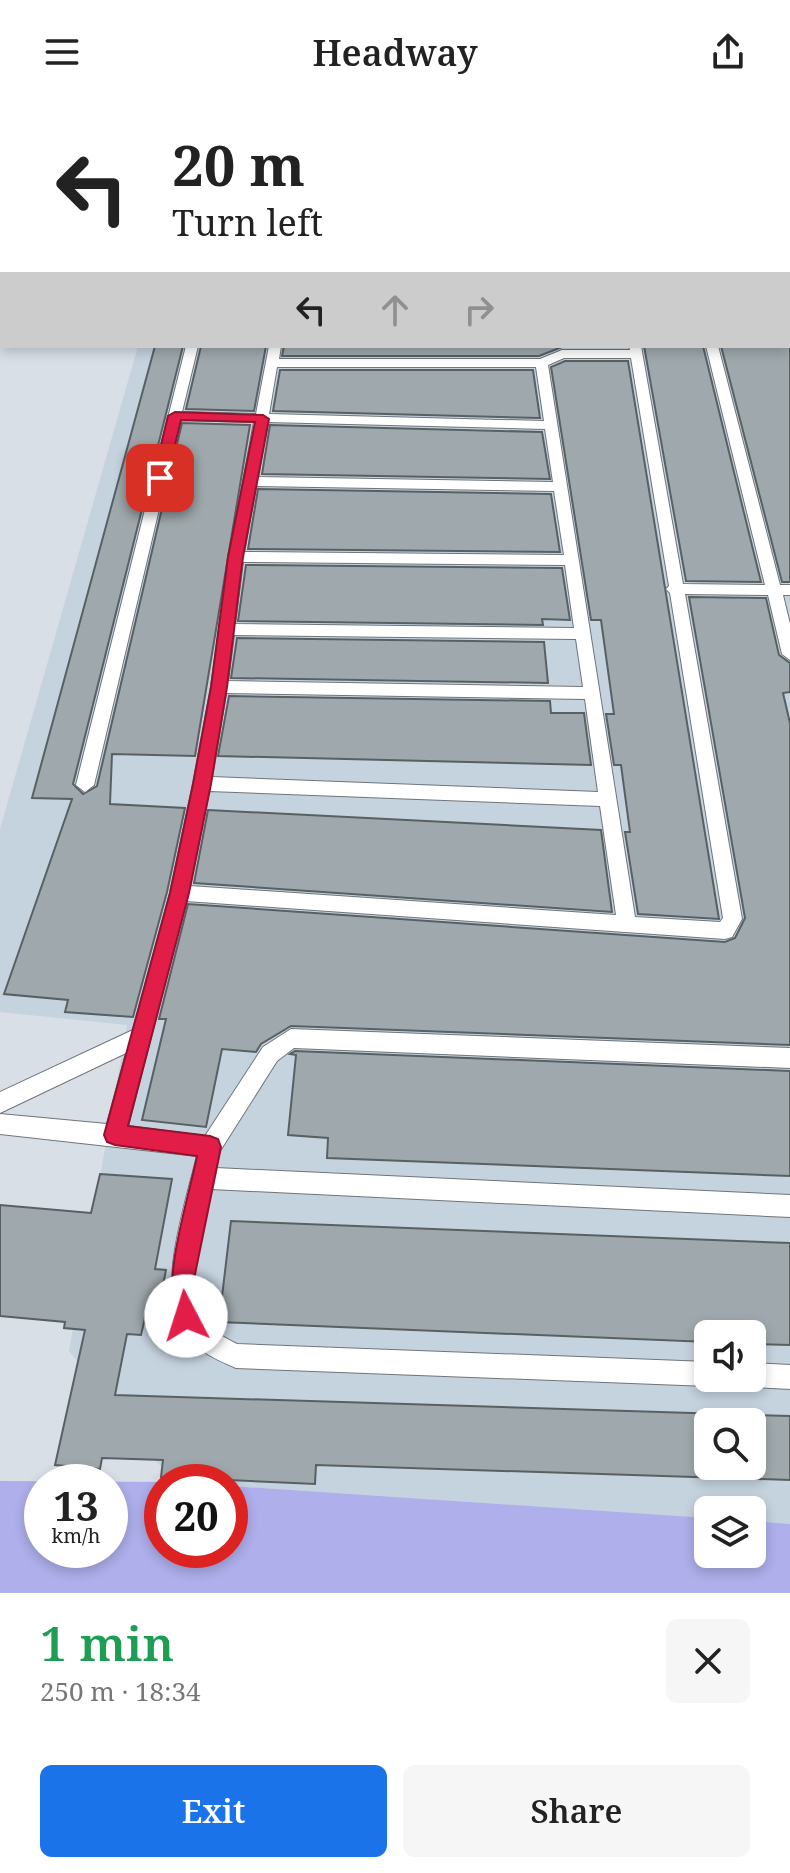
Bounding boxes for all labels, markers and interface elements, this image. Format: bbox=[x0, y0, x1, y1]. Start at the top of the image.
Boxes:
text: Headway bbox=[312, 28, 478, 77]
icon: menu bbox=[40, 30, 84, 74]
icon: share bbox=[706, 30, 750, 74]
text: 20 m bbox=[172, 126, 305, 202]
icon: left bbox=[40, 136, 144, 240]
text: Turn left bbox=[172, 198, 323, 247]
icon: left bbox=[289, 288, 333, 332]
icon: ahead bbox=[373, 288, 417, 332]
icon: right bbox=[457, 288, 501, 332]
pin bbox=[126, 444, 194, 512]
icon: arrive bbox=[138, 456, 182, 500]
position arrow bbox=[144, 1274, 228, 1358]
map controls bbox=[694, 1320, 766, 1568]
button: sound bbox=[694, 1320, 766, 1392]
button: search bbox=[694, 1408, 766, 1480]
speed limit sign: 20 bbox=[144, 1464, 248, 1568]
text: 13 bbox=[53, 1478, 99, 1533]
button: layers bbox=[694, 1496, 766, 1568]
text: km/h bbox=[51, 1522, 101, 1549]
text: 1 min bbox=[40, 1610, 174, 1675]
button: close bbox=[666, 1619, 750, 1703]
text: 250 m · 18:34 bbox=[40, 1673, 201, 1709]
button: Exit bbox=[40, 1765, 387, 1857]
button: Share bbox=[403, 1765, 750, 1857]

